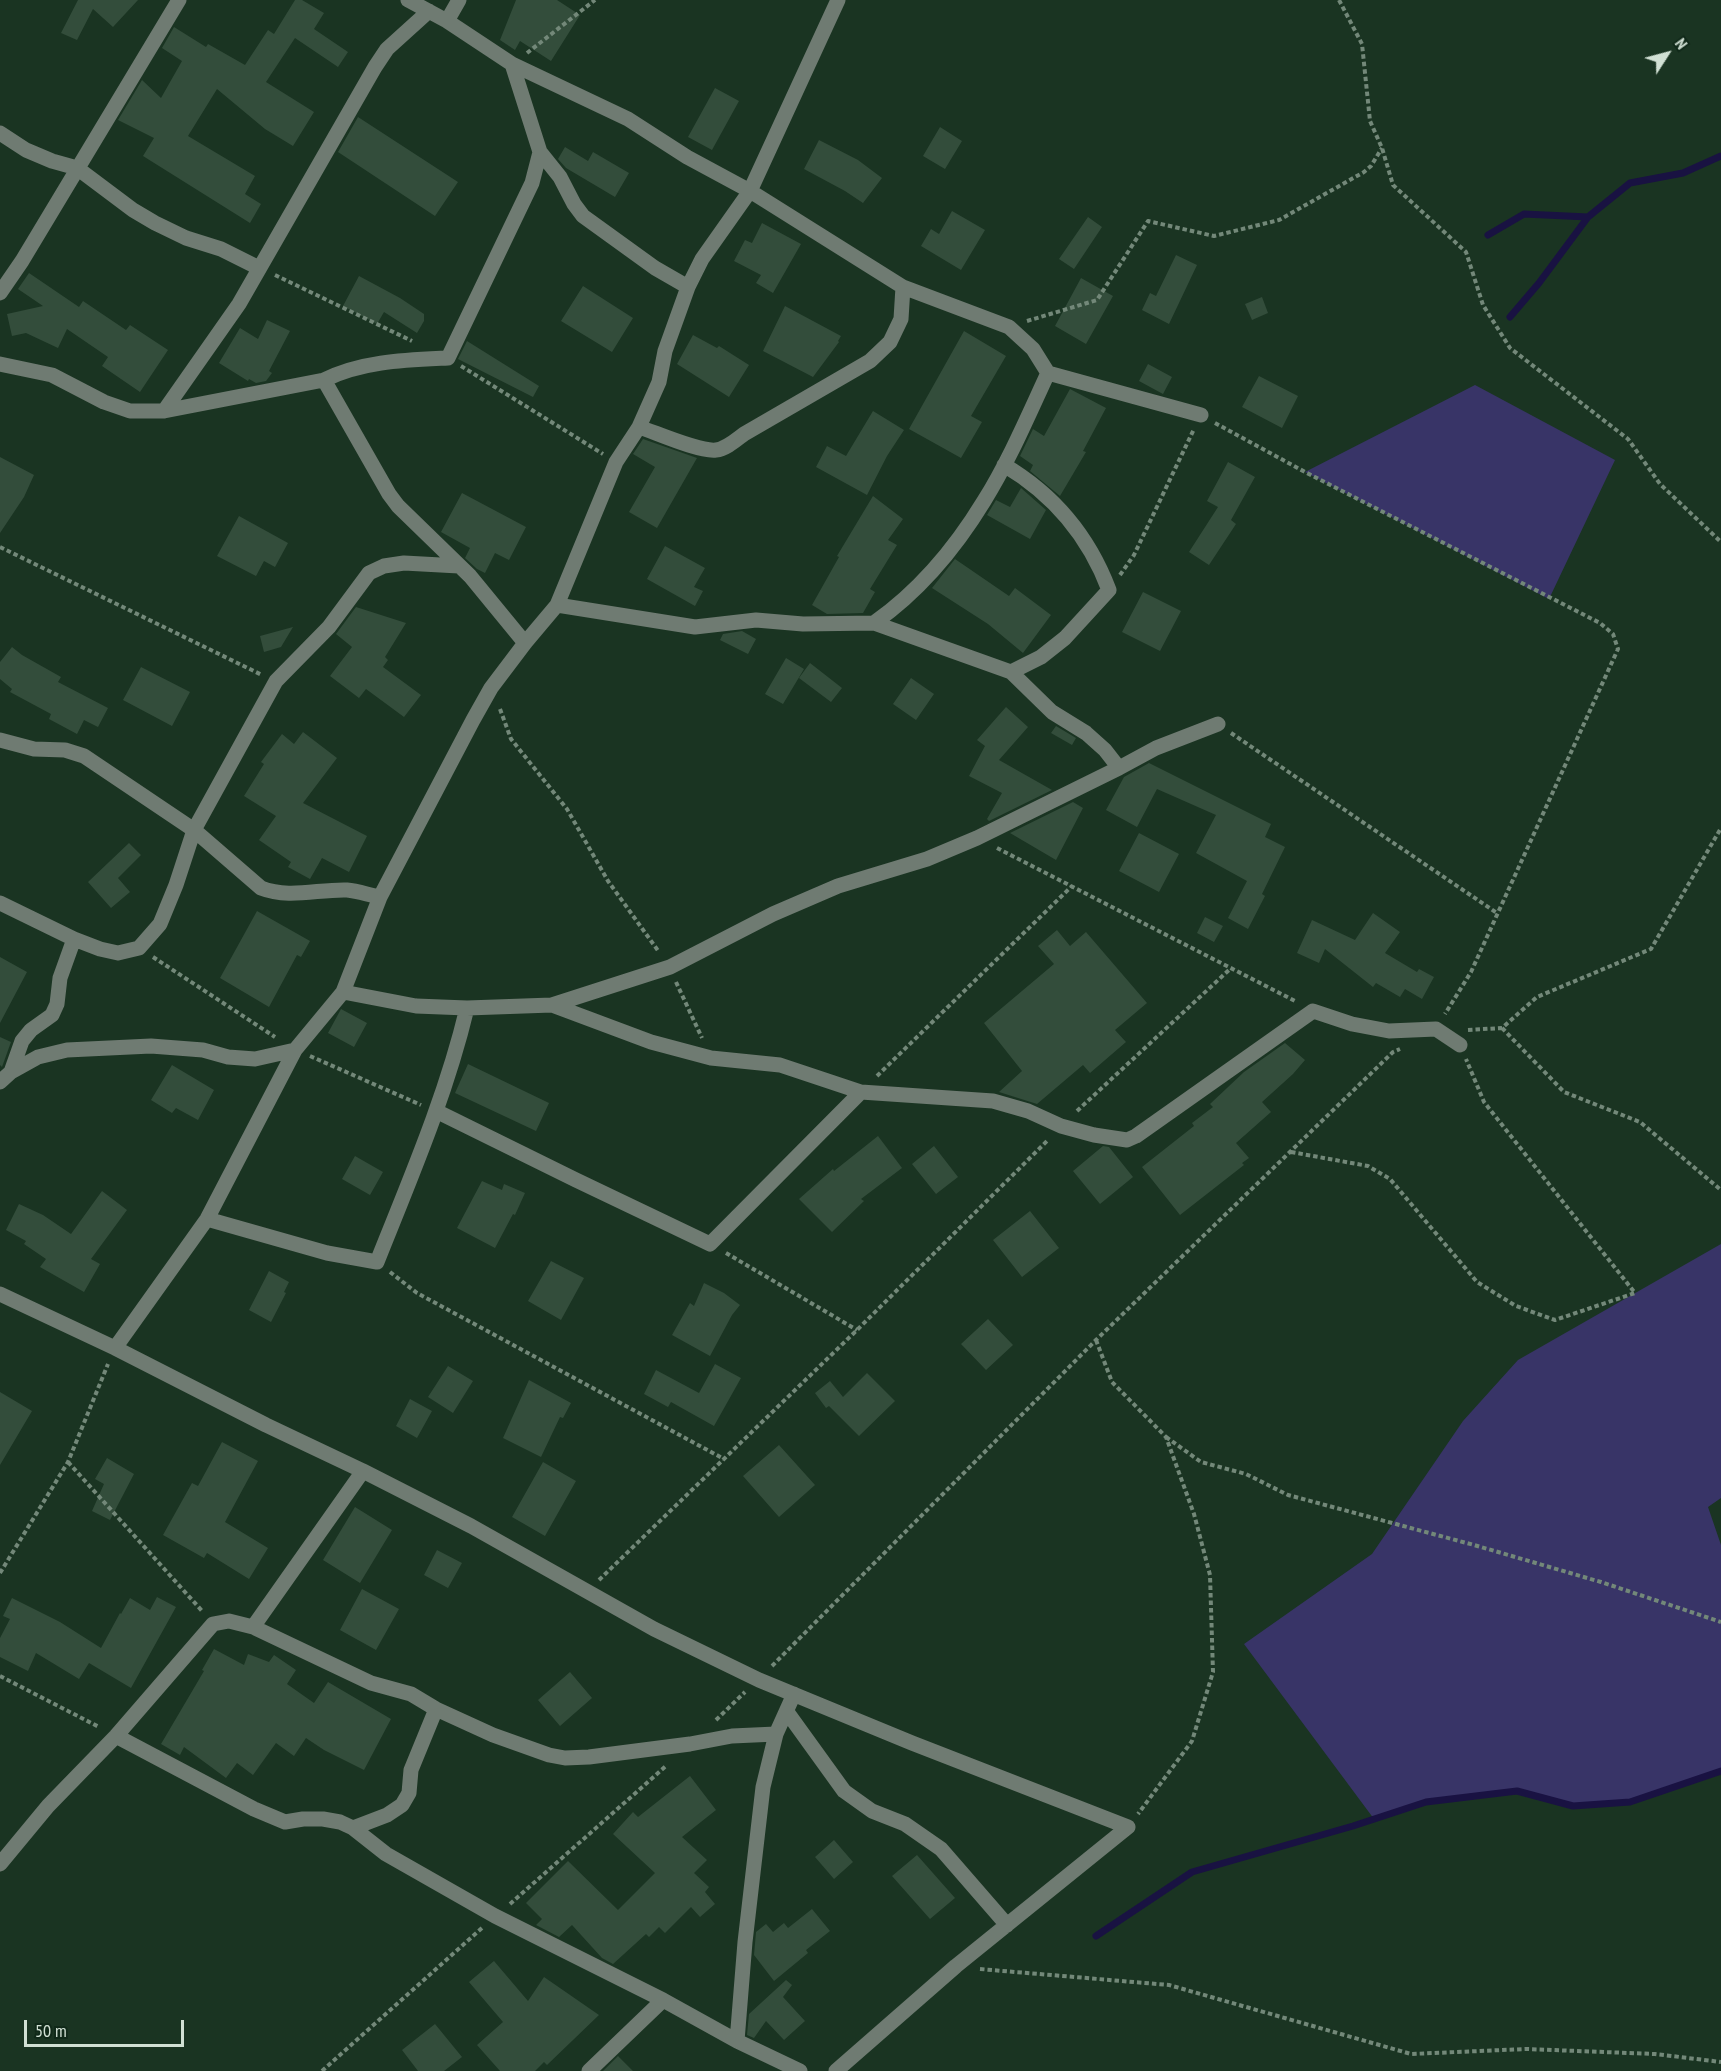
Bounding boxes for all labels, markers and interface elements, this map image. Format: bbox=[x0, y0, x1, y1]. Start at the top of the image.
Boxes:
north arrow bbox=[1637, 24, 1697, 84]
text: N bbox=[1671, 34, 1692, 53]
scale bar bbox=[27, 2008, 188, 2046]
text: 50 m bbox=[35, 2019, 67, 2042]

